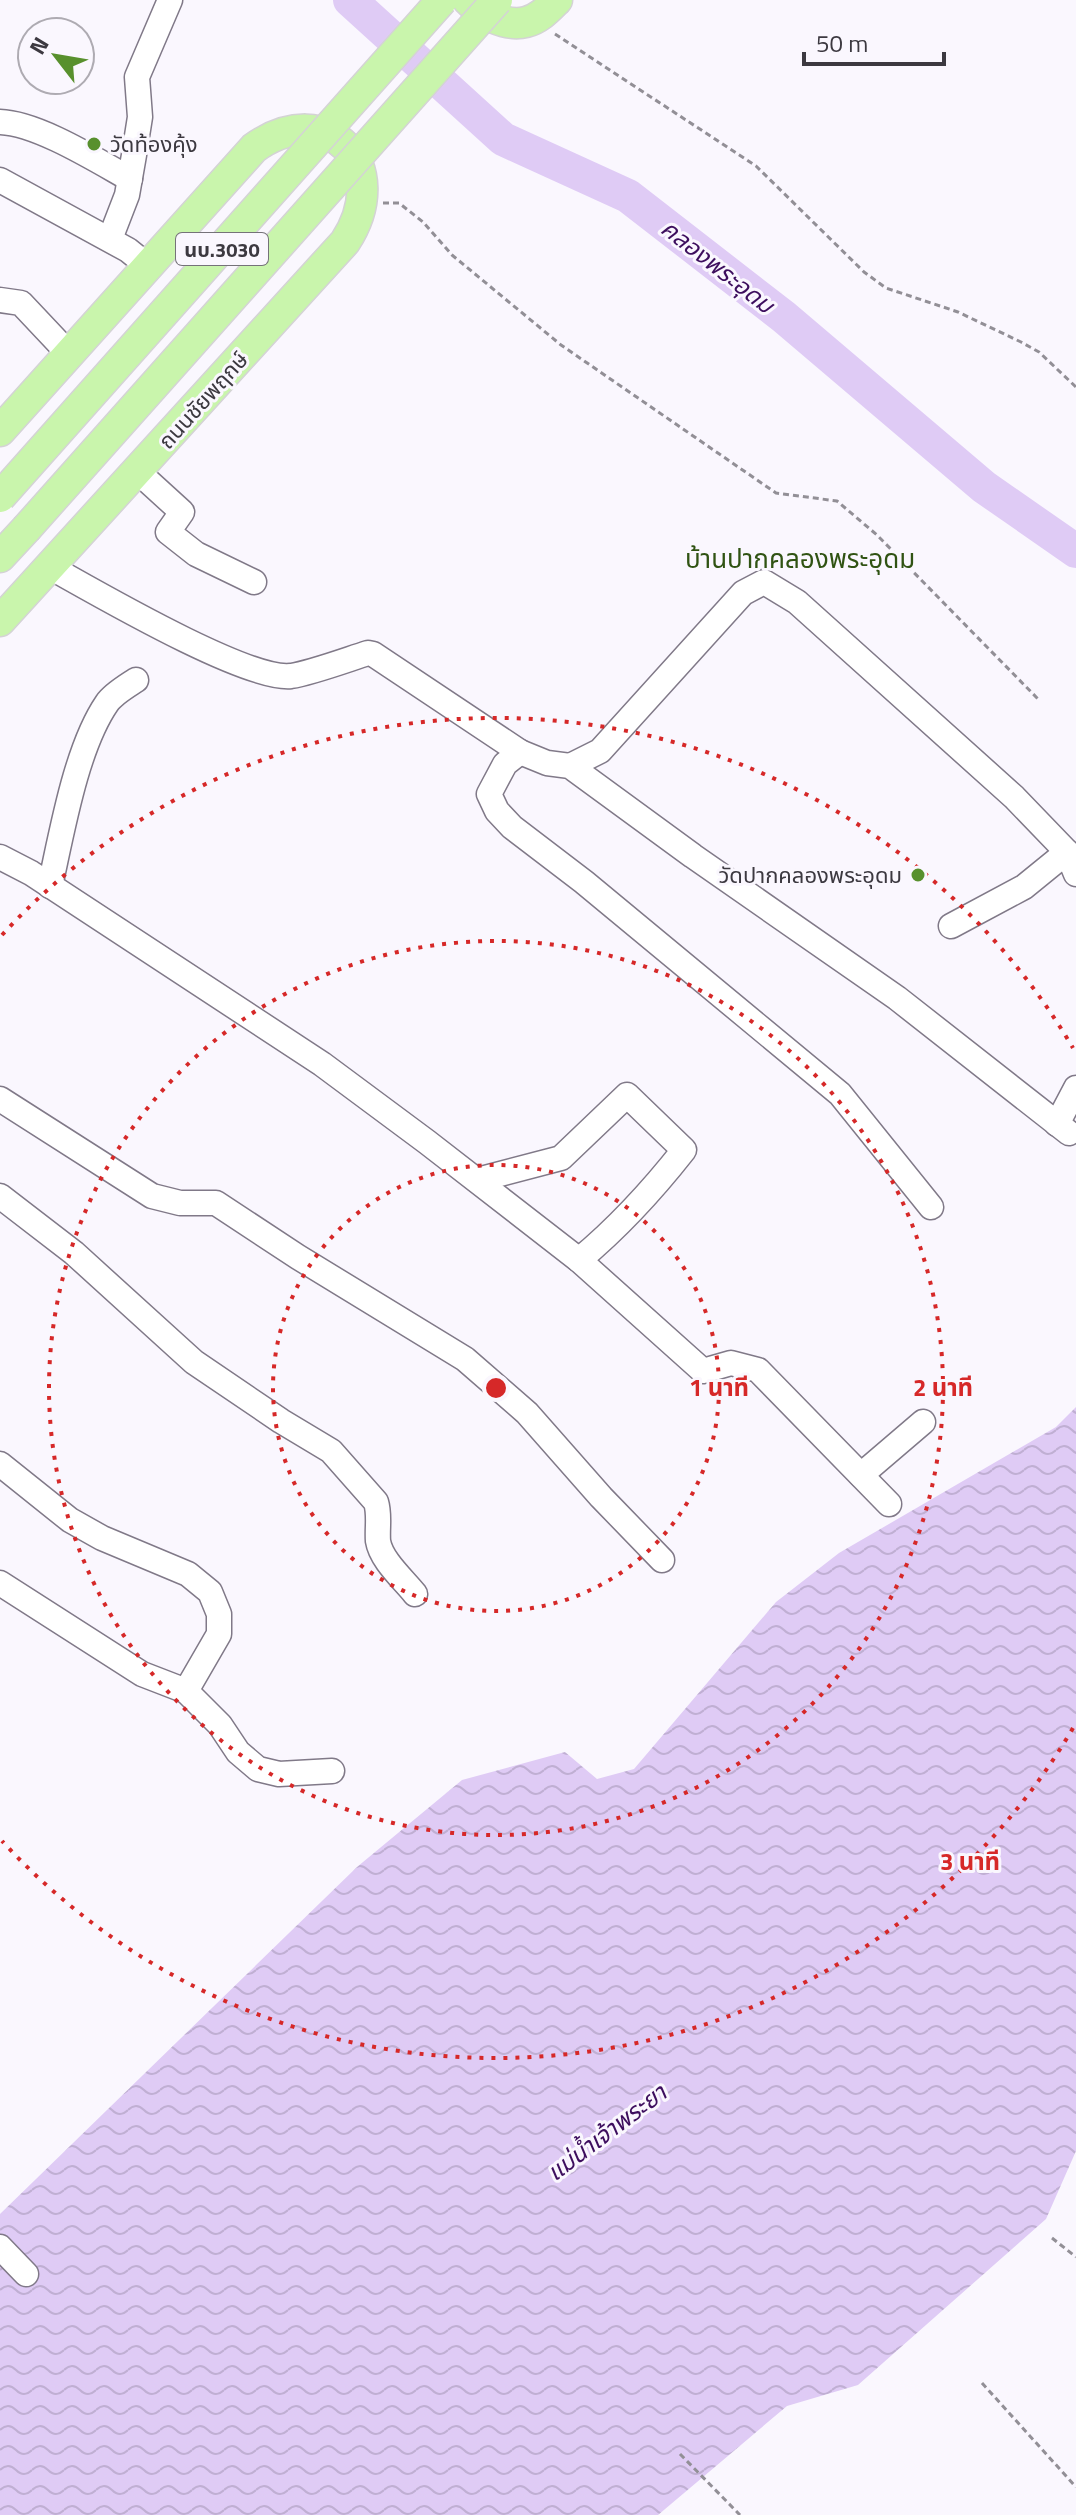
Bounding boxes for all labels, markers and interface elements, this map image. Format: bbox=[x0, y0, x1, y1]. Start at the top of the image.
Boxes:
north arrow bbox=[16, 16, 96, 96]
scale bar bbox=[804, 16, 944, 66]
text: 50 m bbox=[816, 25, 868, 61]
text: N bbox=[20, 30, 57, 61]
place label: วัดท้องคุ้ง bbox=[110, 127, 198, 161]
marker: วัดท้องคุ้ง bbox=[85, 135, 103, 153]
water label: คลองพระอุดม bbox=[654, 210, 784, 323]
road number: นบ.3030 bbox=[176, 233, 268, 265]
street label: ถนนชัยพฤกษ์ bbox=[150, 344, 256, 456]
district label: บ้านปากคลองพระอุดม bbox=[685, 539, 915, 578]
place label: วัดปากคลองพระอุดม bbox=[719, 858, 902, 892]
marker: วัดปากคลองพระอุดม bbox=[909, 866, 927, 884]
text: 1 นาที bbox=[689, 1369, 749, 1405]
text: 2 นาที bbox=[913, 1369, 973, 1405]
centre of rings bbox=[482, 1374, 510, 1402]
text: 3 นาที bbox=[940, 1843, 1000, 1879]
water label: แม่น้ำเจ้าพระยา bbox=[538, 2074, 675, 2189]

